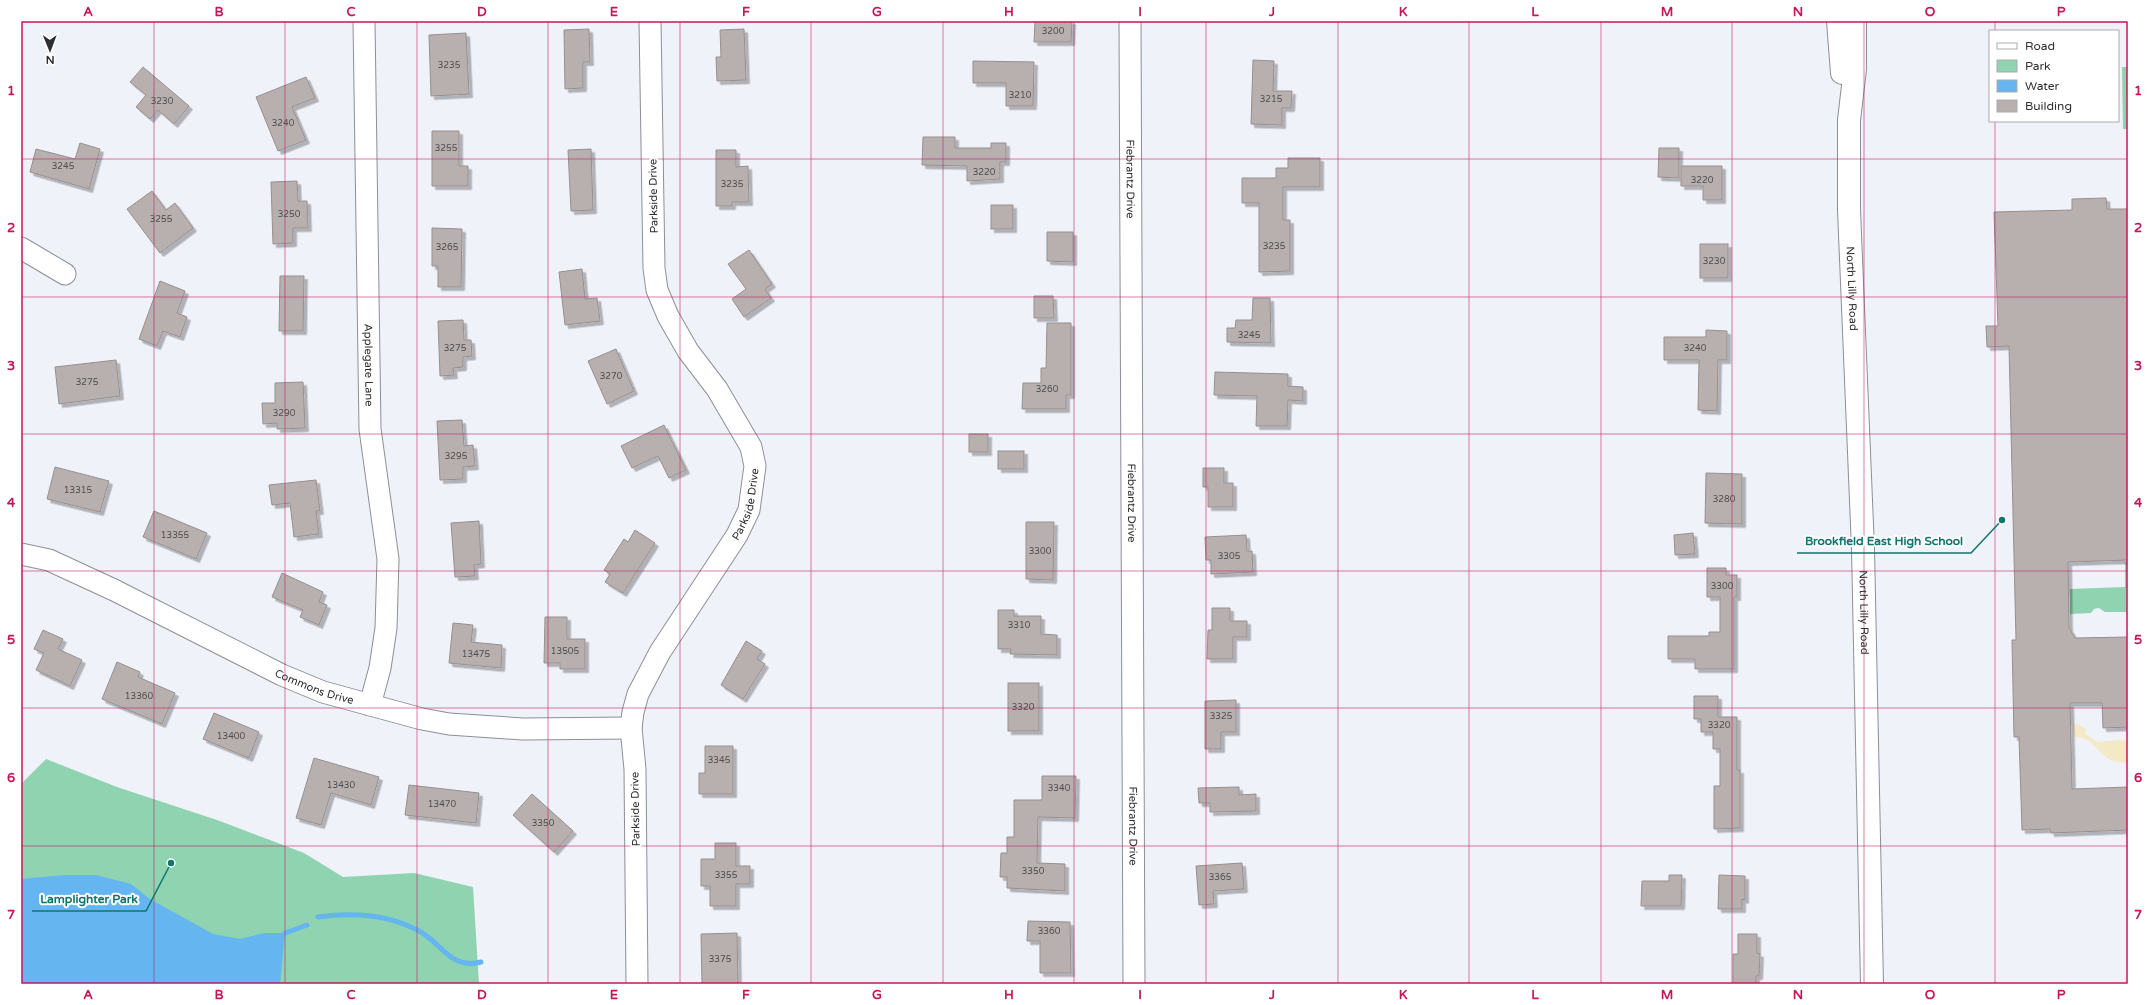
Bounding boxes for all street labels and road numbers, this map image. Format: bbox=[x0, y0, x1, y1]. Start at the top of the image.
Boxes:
street label: Fiebrantz Drive bbox=[1123, 139, 1137, 219]
street label: Parkside Drive bbox=[646, 159, 661, 233]
street label: North Lilly Road bbox=[1844, 246, 1860, 331]
street label: Applegate Lane bbox=[361, 324, 376, 406]
street label: Fiebrantz Drive bbox=[1125, 463, 1138, 543]
street label: Parkside Drive bbox=[729, 467, 762, 543]
street label: North Lilly Road bbox=[1856, 570, 1871, 655]
street label: Commons Drive bbox=[273, 666, 355, 707]
street label: Parkside Drive bbox=[628, 772, 643, 846]
street label: Fiebrantz Drive bbox=[1126, 786, 1140, 866]

